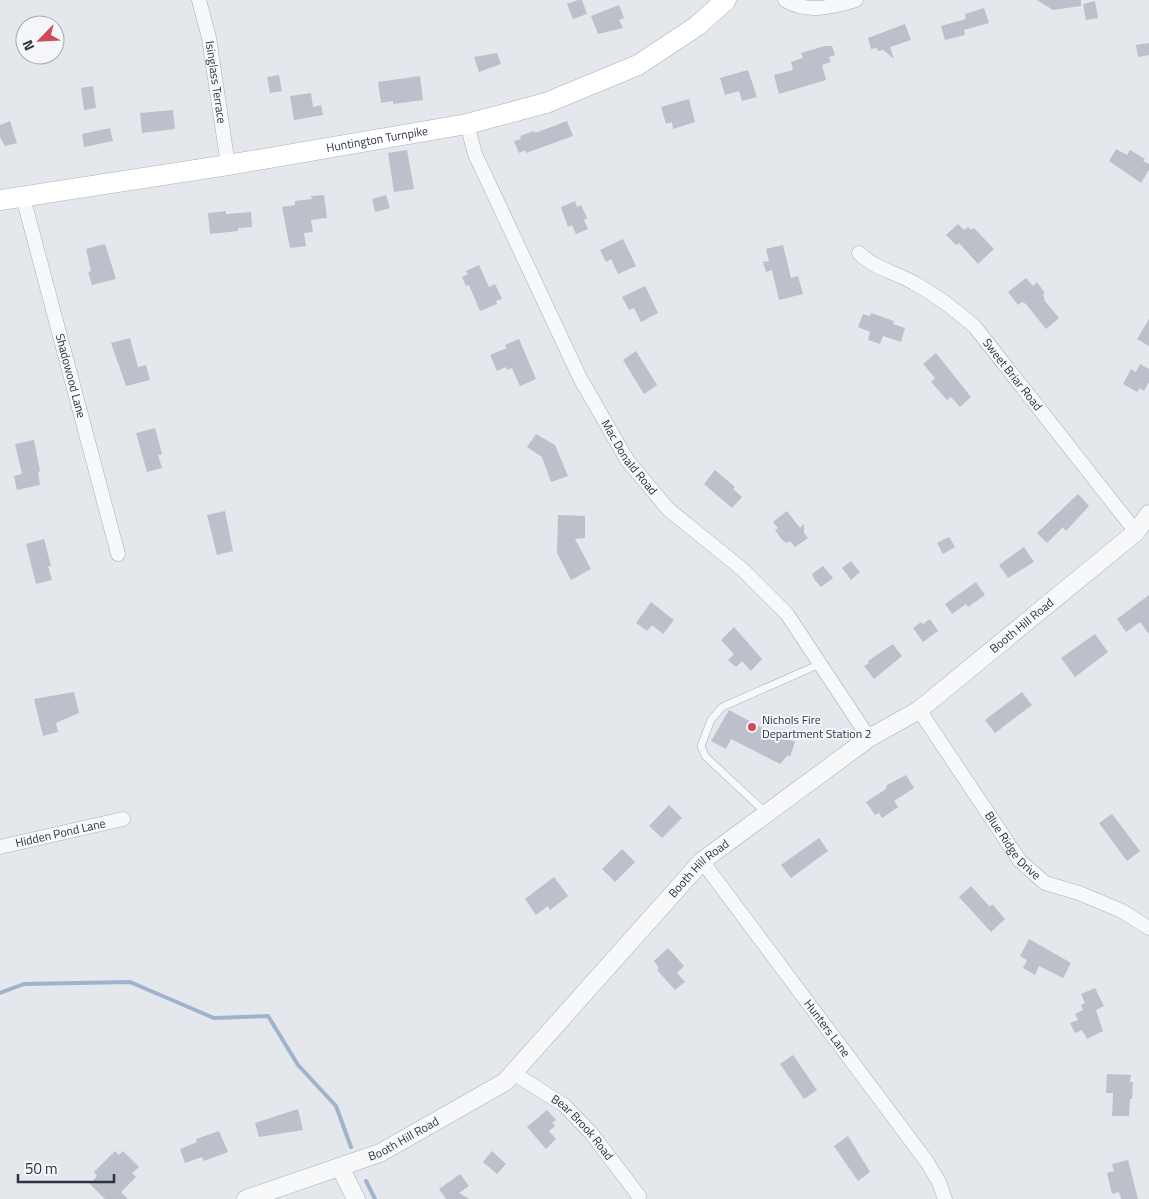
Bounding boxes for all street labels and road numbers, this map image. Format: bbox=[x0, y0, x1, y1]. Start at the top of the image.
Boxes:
street label: Isinglass Terrace bbox=[201, 40, 232, 125]
street label: Huntington Turnpike bbox=[325, 121, 429, 157]
street label: Shadowood Lane bbox=[51, 331, 91, 420]
street label: Sweet Briar Road bbox=[978, 334, 1047, 415]
street label: Mac Donald Road bbox=[597, 416, 662, 499]
street label: Booth Hill Road bbox=[985, 593, 1058, 658]
street label: Blue Ridge Drive bbox=[980, 807, 1045, 884]
street label: Hidden Pond Lane bbox=[13, 813, 107, 852]
street label: Booth Hill Road bbox=[663, 834, 733, 902]
street label: Hunters Lane bbox=[800, 995, 855, 1061]
street label: Bear Brook Road bbox=[548, 1089, 619, 1164]
street label: Booth Hill Road bbox=[366, 1111, 442, 1165]

